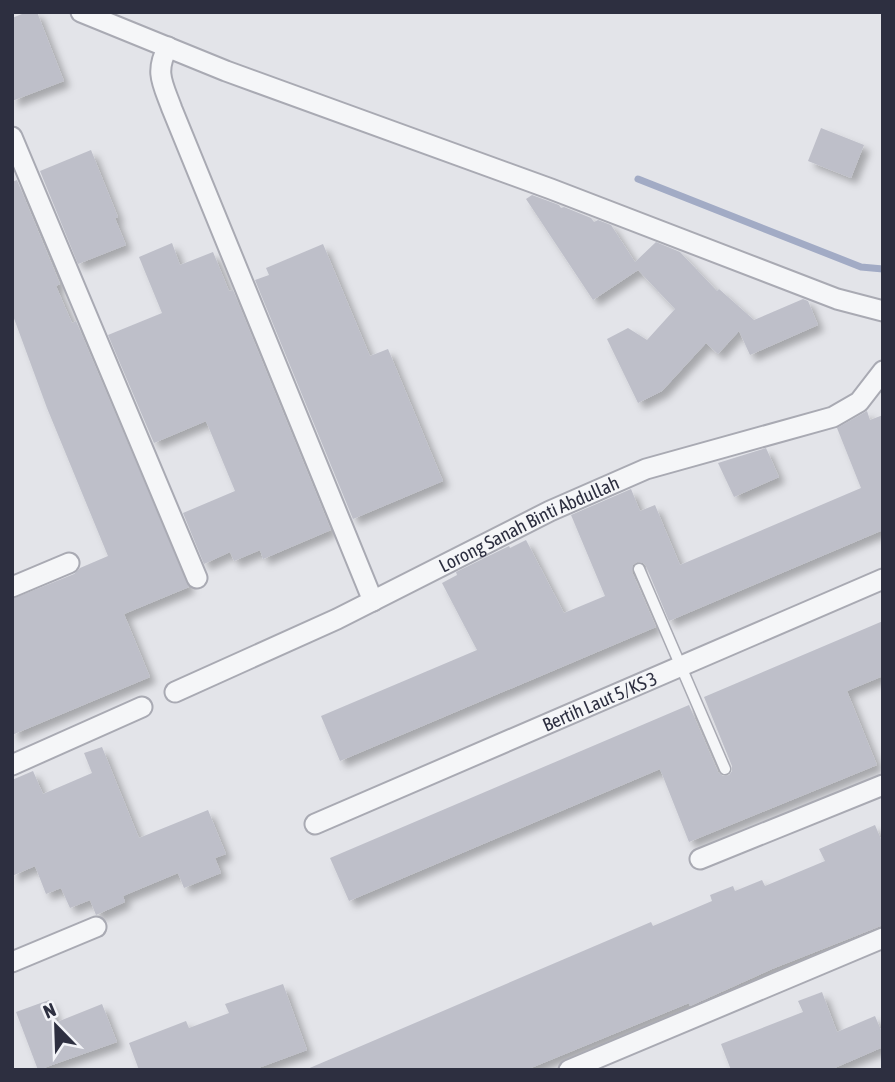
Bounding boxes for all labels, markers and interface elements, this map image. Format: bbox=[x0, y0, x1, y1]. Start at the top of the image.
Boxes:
street label: Lorong Sanah Binti Abdullah bbox=[435, 471, 622, 577]
street label: Bertih Laut 5/KS 3 bbox=[539, 667, 660, 736]
north arrow bbox=[21, 991, 91, 1061]
text: N bbox=[40, 998, 59, 1023]

